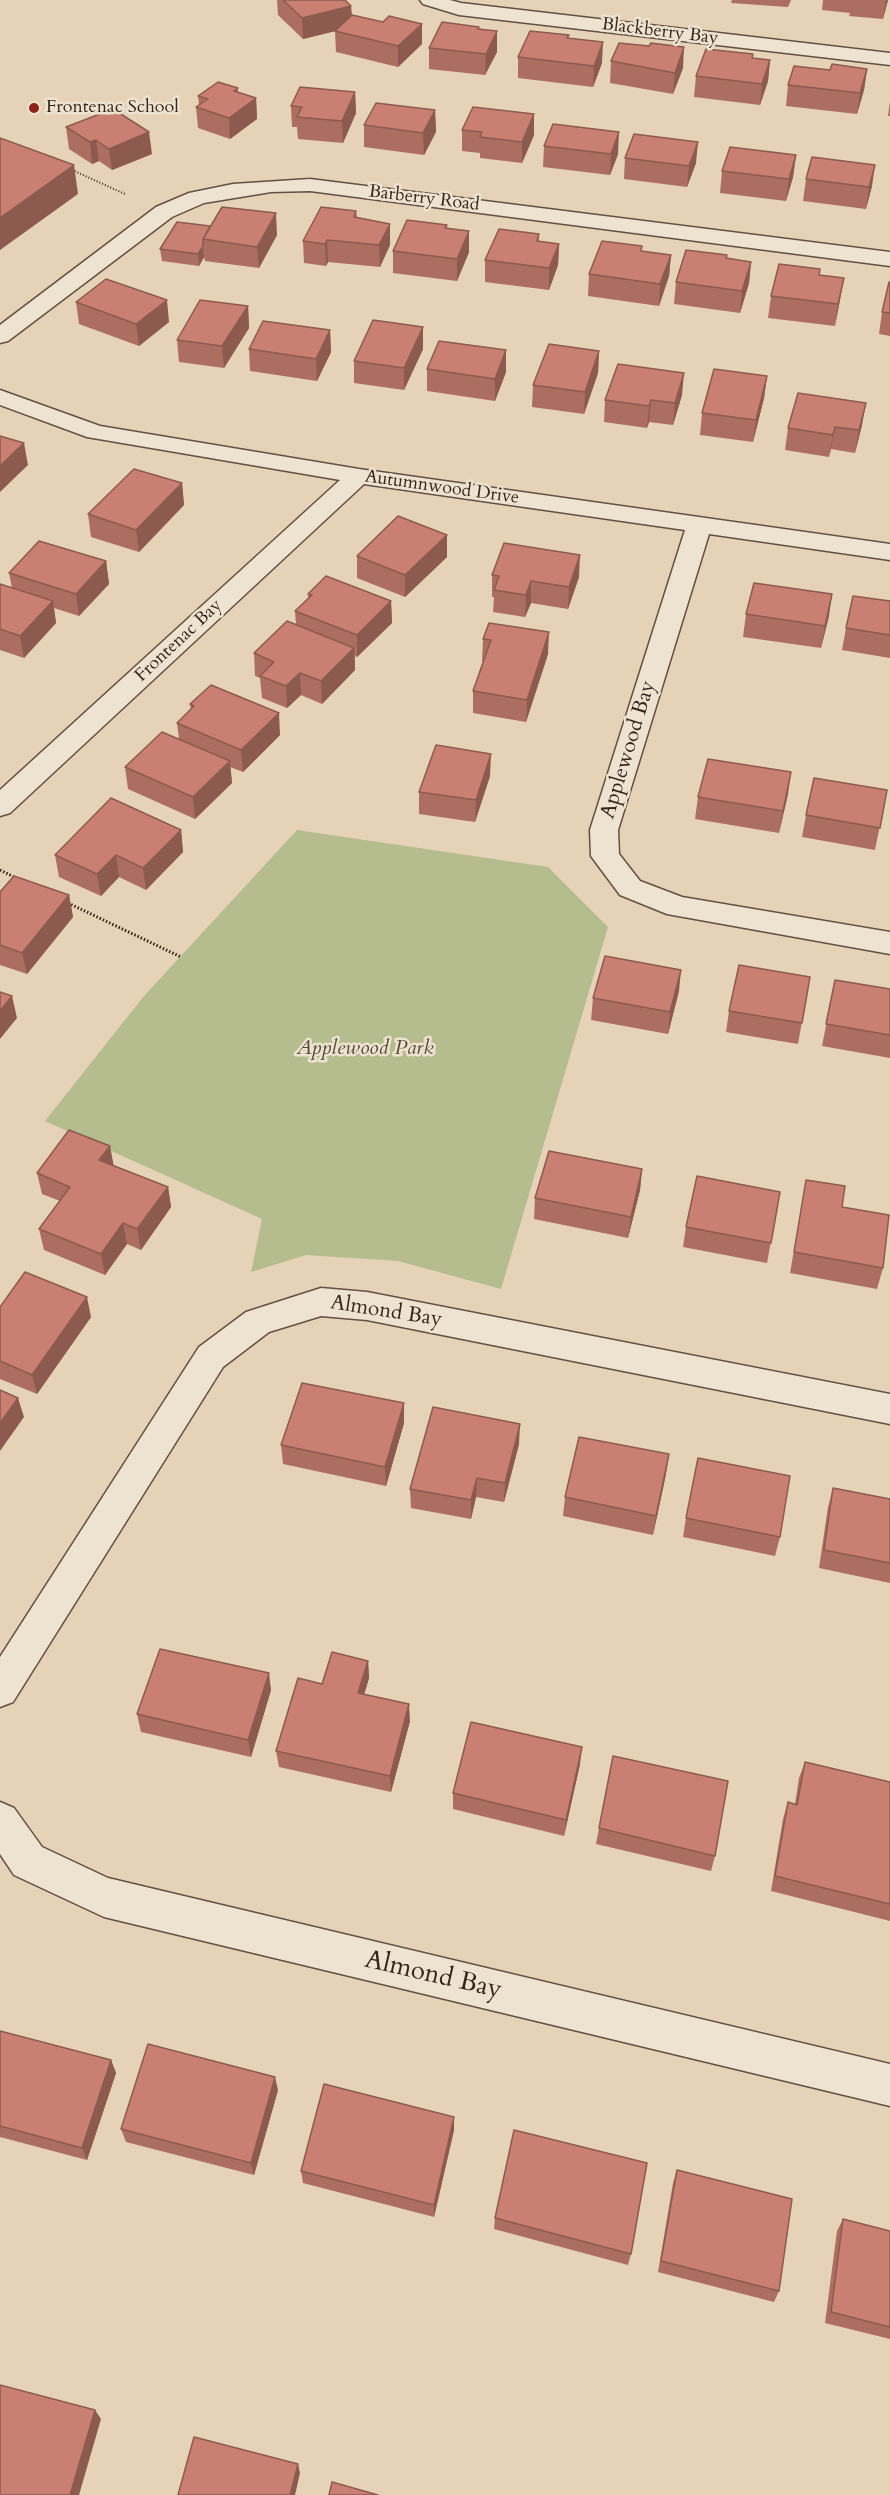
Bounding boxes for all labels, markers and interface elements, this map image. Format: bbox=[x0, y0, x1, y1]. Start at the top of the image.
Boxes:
street label: Blackberry Bay bbox=[600, 14, 720, 50]
place label: Frontenac School bbox=[46, 97, 179, 119]
marker: Frontenac School bbox=[27, 101, 41, 115]
street label: Barberry Road bbox=[367, 181, 481, 217]
street label: Autumnwood Drive bbox=[363, 466, 521, 510]
street label: Frontenac Bay bbox=[131, 595, 227, 687]
street label: Applewood Bay bbox=[596, 678, 662, 822]
park label: Applewood Park bbox=[296, 1036, 434, 1062]
street label: Almond Bay bbox=[328, 1291, 444, 1333]
street label: Almond Bay bbox=[362, 1945, 504, 2007]

